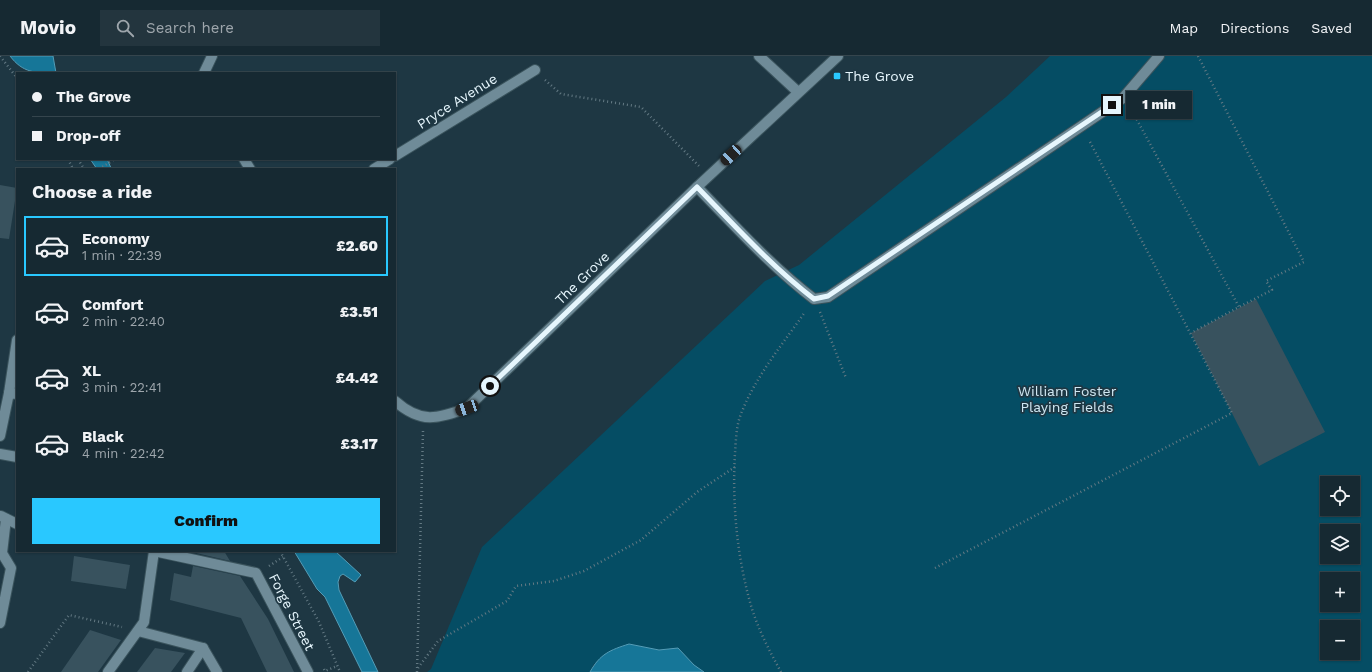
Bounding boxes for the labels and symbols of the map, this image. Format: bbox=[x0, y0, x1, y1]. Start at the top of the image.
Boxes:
place label: The Grove bbox=[845, 68, 914, 84]
street label: Pryce Avenue bbox=[414, 70, 500, 132]
marker: The Grove bbox=[832, 71, 842, 81]
callout: 1 min bbox=[1126, 91, 1192, 119]
route end bbox=[1103, 96, 1121, 114]
car bbox=[718, 142, 744, 168]
street label: The Grove bbox=[552, 248, 612, 308]
route start bbox=[481, 377, 499, 395]
park label: William Foster Playing Fields bbox=[1018, 383, 1117, 415]
car bbox=[454, 398, 480, 418]
street label: Forge Street bbox=[266, 571, 318, 653]

